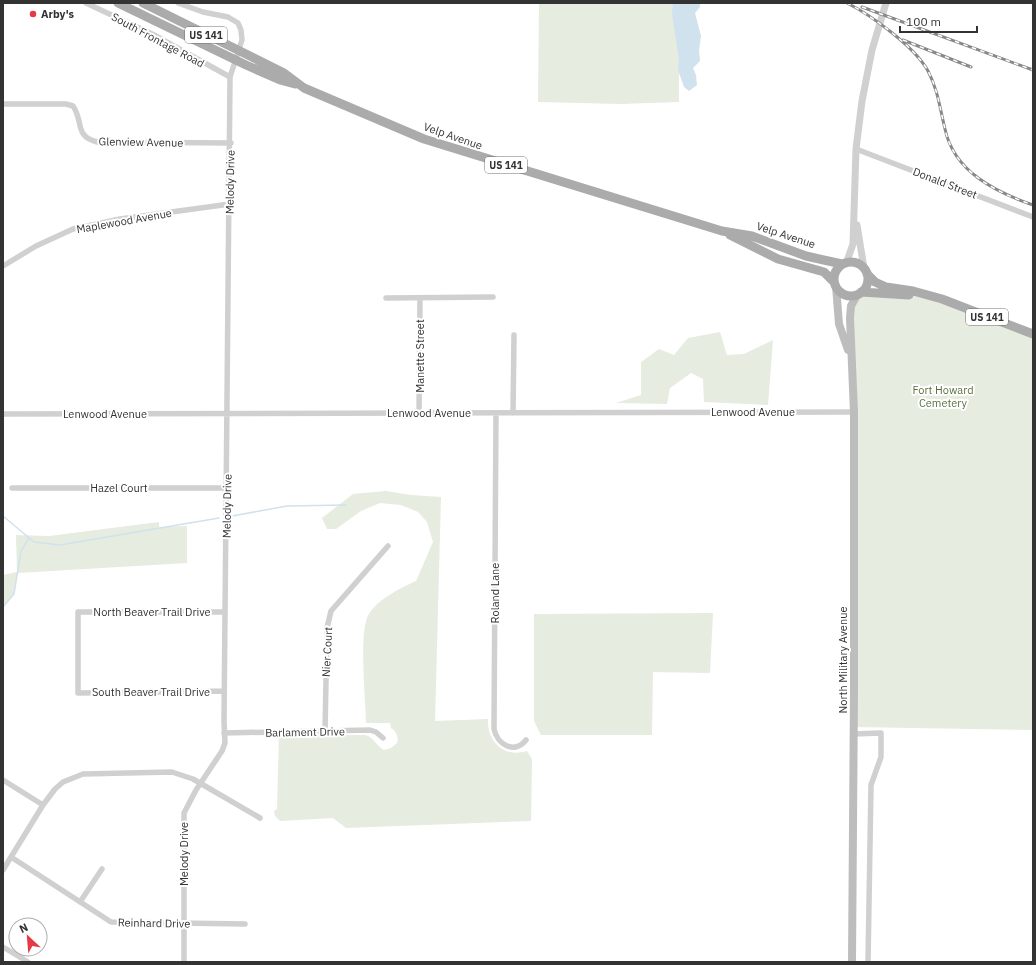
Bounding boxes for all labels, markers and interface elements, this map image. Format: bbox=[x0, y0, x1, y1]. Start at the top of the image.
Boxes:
place label: Arby's bbox=[41, 7, 75, 21]
scale bar bbox=[900, 8, 977, 34]
marker: Arby's bbox=[28, 9, 38, 19]
street label: South Frontage Road bbox=[109, 10, 207, 70]
text: 100 m bbox=[906, 14, 941, 29]
road number: US 141 bbox=[185, 27, 227, 43]
street label: Velp Avenue bbox=[422, 119, 484, 153]
street label: Glenview Avenue bbox=[99, 134, 183, 150]
street label: Melody Drive bbox=[222, 150, 238, 214]
road number: US 141 bbox=[485, 157, 527, 173]
street label: Donald Street bbox=[911, 164, 979, 202]
street label: Maplewood Avenue bbox=[75, 206, 173, 236]
street label: Velp Avenue bbox=[755, 219, 817, 251]
road number: US 141 bbox=[966, 309, 1008, 325]
street label: Manette Street bbox=[413, 319, 427, 393]
park label: Fort Howard Cemetery bbox=[912, 383, 974, 410]
street label: Lenwood Avenue bbox=[711, 405, 795, 419]
street label: Lenwood Avenue bbox=[387, 406, 471, 420]
street label: Lenwood Avenue bbox=[63, 407, 147, 421]
street label: Melody Drive bbox=[219, 474, 235, 538]
street label: Hazel Court bbox=[90, 481, 148, 495]
street label: Roland Lane bbox=[488, 563, 502, 623]
street label: North Beaver Trail Drive bbox=[93, 605, 211, 619]
street label: North Military Avenue bbox=[836, 607, 850, 713]
street label: Nier Court bbox=[319, 626, 335, 678]
street label: South Beaver Trail Drive bbox=[92, 685, 210, 699]
street label: Barlament Drive bbox=[265, 724, 345, 740]
street label: Melody Drive bbox=[177, 822, 191, 886]
street label: Reinhard Drive bbox=[118, 915, 190, 931]
north arrow bbox=[8, 917, 48, 957]
text: N bbox=[17, 920, 30, 936]

